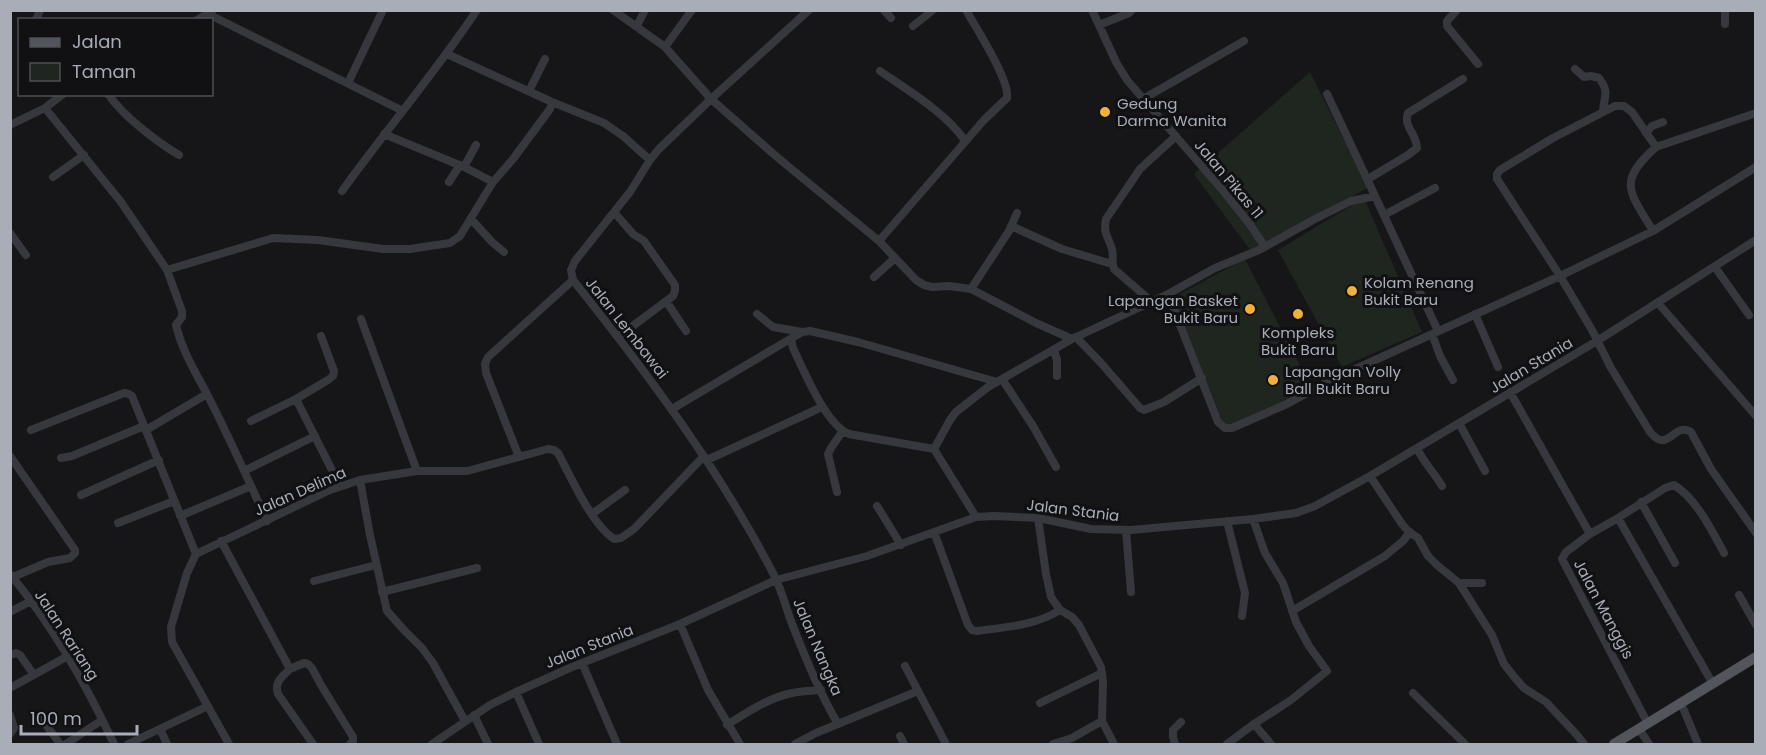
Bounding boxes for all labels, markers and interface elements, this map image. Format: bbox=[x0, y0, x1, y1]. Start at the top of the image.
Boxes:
legend bbox=[18, 18, 213, 96]
text: Jalan bbox=[72, 29, 122, 54]
text: Taman bbox=[72, 59, 136, 84]
place label: Gedung Darma Wanita bbox=[1117, 93, 1227, 131]
marker: Gedung Darma Wanita bbox=[1098, 105, 1112, 119]
street label: Jalan Pikas 11 bbox=[1190, 135, 1268, 223]
place label: Kolam Renang Bukit Baru bbox=[1364, 272, 1474, 310]
street label: Jalan Lembawai bbox=[581, 273, 673, 383]
marker: Kolam Renang Bukit Baru bbox=[1345, 284, 1359, 298]
place label: Lapangan Basket Bukit Baru bbox=[1108, 290, 1238, 328]
marker: Lapangan Basket Bukit Baru bbox=[1243, 302, 1257, 316]
marker: Kompleks Bukit Baru bbox=[1291, 307, 1305, 321]
place label: Kompleks Bukit Baru bbox=[1261, 322, 1335, 360]
street label: Jalan Stania bbox=[1486, 332, 1576, 398]
place label: Lapangan Volly Ball Bukit Baru bbox=[1285, 361, 1402, 399]
marker: Lapangan Volly Ball Bukit Baru bbox=[1266, 373, 1280, 387]
street label: Jalan Delima bbox=[251, 461, 349, 521]
street label: Jalan Stania bbox=[1025, 494, 1121, 526]
street label: Jalan Manggis bbox=[1569, 556, 1639, 663]
street label: Jalan Rariang bbox=[30, 586, 104, 684]
street label: Jalan Nangka bbox=[788, 595, 848, 699]
street label: Jalan Stania bbox=[542, 619, 636, 673]
scale bar bbox=[21, 698, 136, 736]
text: 100 m bbox=[30, 706, 82, 731]

